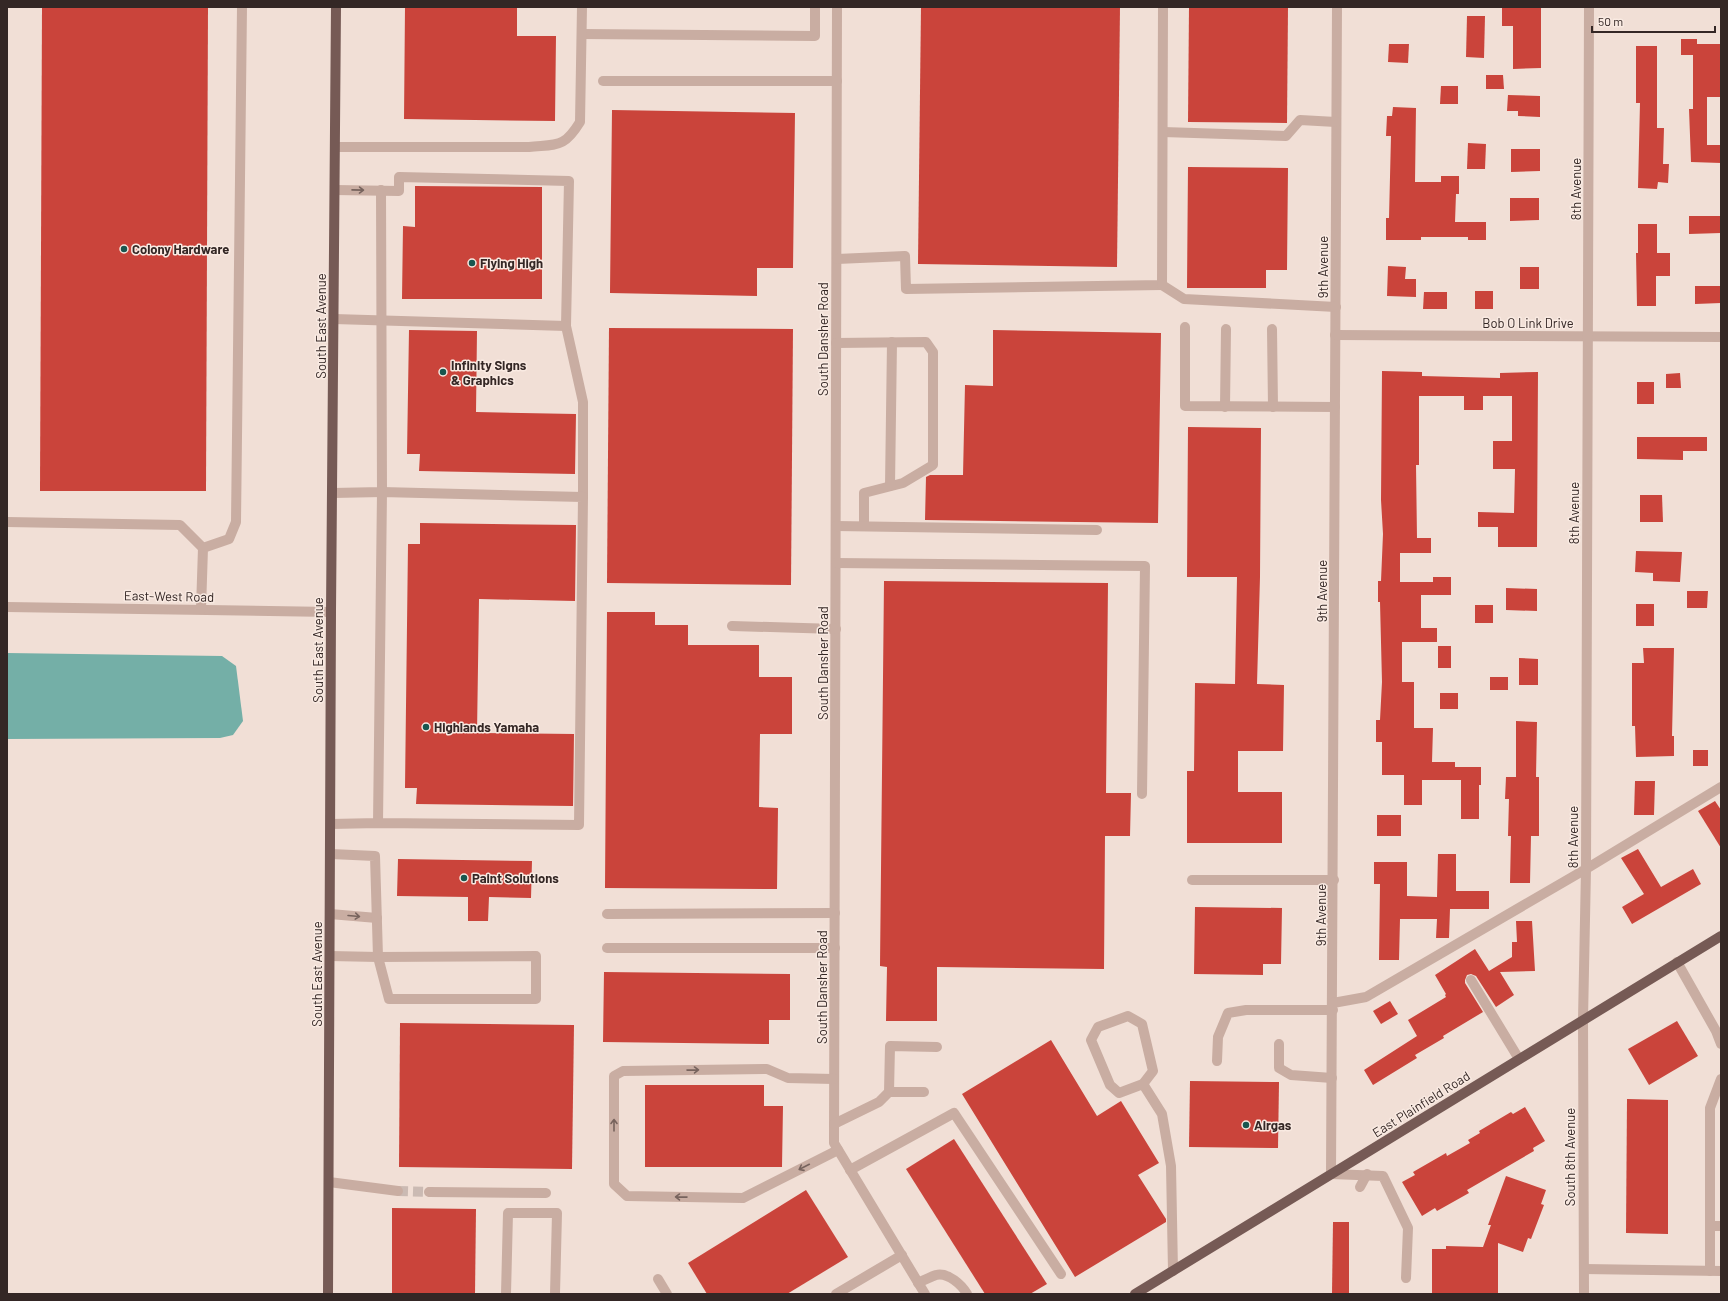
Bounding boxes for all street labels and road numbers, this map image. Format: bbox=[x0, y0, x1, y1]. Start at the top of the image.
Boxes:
street label: 8th Avenue bbox=[1568, 158, 1584, 220]
street label: 9th Avenue bbox=[1315, 236, 1331, 298]
street label: South East Avenue bbox=[313, 273, 329, 379]
street label: South Dansher Road bbox=[815, 282, 831, 396]
street label: Bob O Link Drive bbox=[1482, 315, 1574, 331]
street label: 8th Avenue bbox=[1566, 482, 1582, 544]
street label: 9th Avenue bbox=[1314, 560, 1330, 622]
street label: East-West Road bbox=[124, 587, 214, 605]
street label: South East Avenue bbox=[310, 597, 326, 703]
street label: South Dansher Road bbox=[815, 606, 831, 720]
street label: 8th Avenue bbox=[1565, 806, 1581, 868]
street label: 9th Avenue bbox=[1313, 884, 1329, 946]
street label: South East Avenue bbox=[309, 921, 325, 1027]
street label: South Dansher Road bbox=[814, 930, 830, 1044]
street label: East Plainfield Road bbox=[1369, 1068, 1473, 1140]
street label: South 8th Avenue bbox=[1562, 1108, 1578, 1206]

